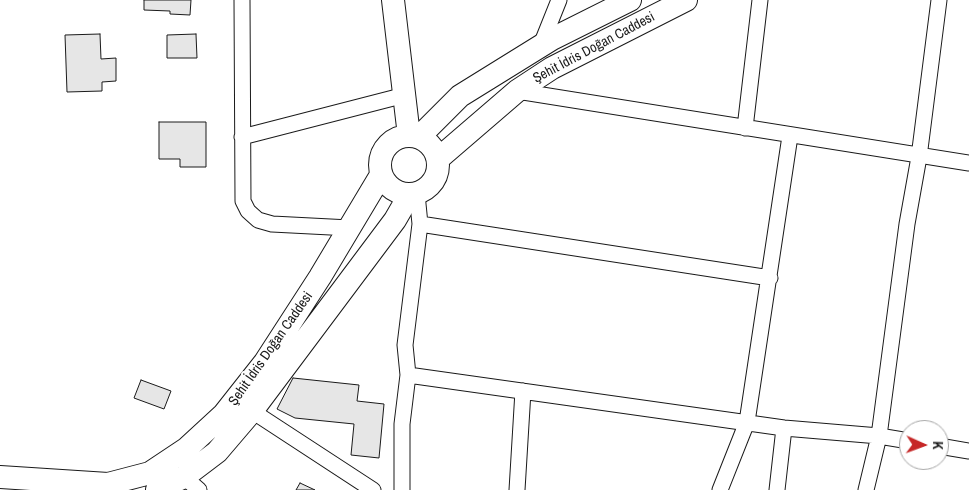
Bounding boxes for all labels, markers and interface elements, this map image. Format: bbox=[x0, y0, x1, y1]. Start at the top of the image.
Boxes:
street label: Şehit İdris Doğan Caddesi bbox=[530, 9, 658, 87]
street label: Şehit İdris Doğan Caddesi bbox=[225, 289, 317, 409]
north arrow bbox=[899, 420, 949, 470]
text: K bbox=[929, 441, 947, 450]

